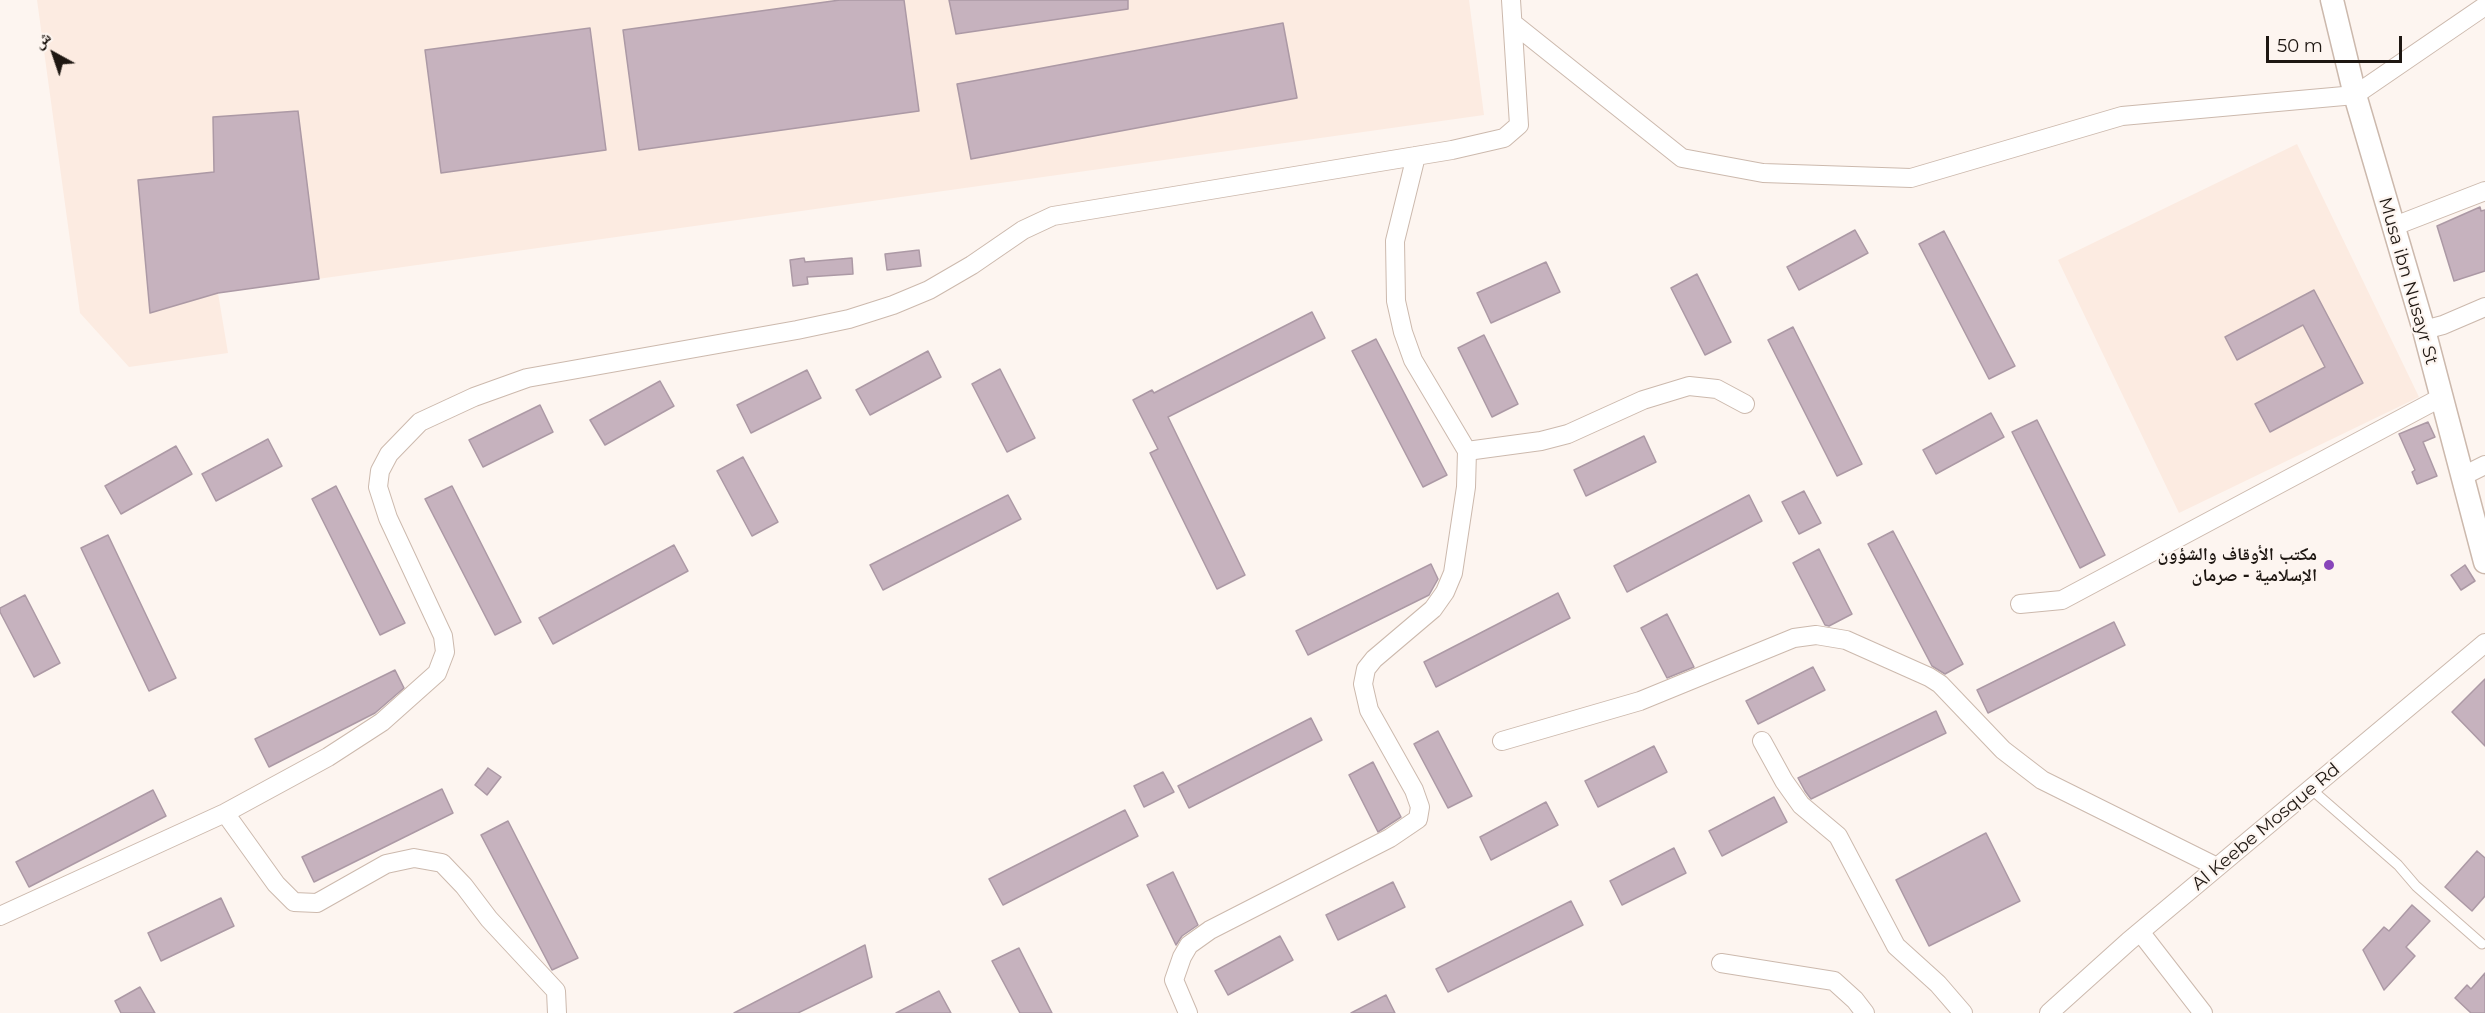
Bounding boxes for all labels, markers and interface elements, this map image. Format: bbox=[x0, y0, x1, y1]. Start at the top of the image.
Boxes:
north arrow bbox=[24, 24, 84, 84]
scale bar bbox=[2269, 24, 2406, 62]
text: ش bbox=[29, 27, 55, 53]
text: 50 m bbox=[2277, 35, 2323, 57]
street label: Musa ibn Nusayr St bbox=[2374, 195, 2442, 367]
place label: مكتب الأوقاف والشؤون الإسلامية - صرمان bbox=[2158, 544, 2317, 586]
marker: مكتب الأوقاف والشؤون الإسلامية - صرمان bbox=[2322, 558, 2336, 572]
street label: Al Keebe Mosque Rd bbox=[2188, 759, 2344, 895]

